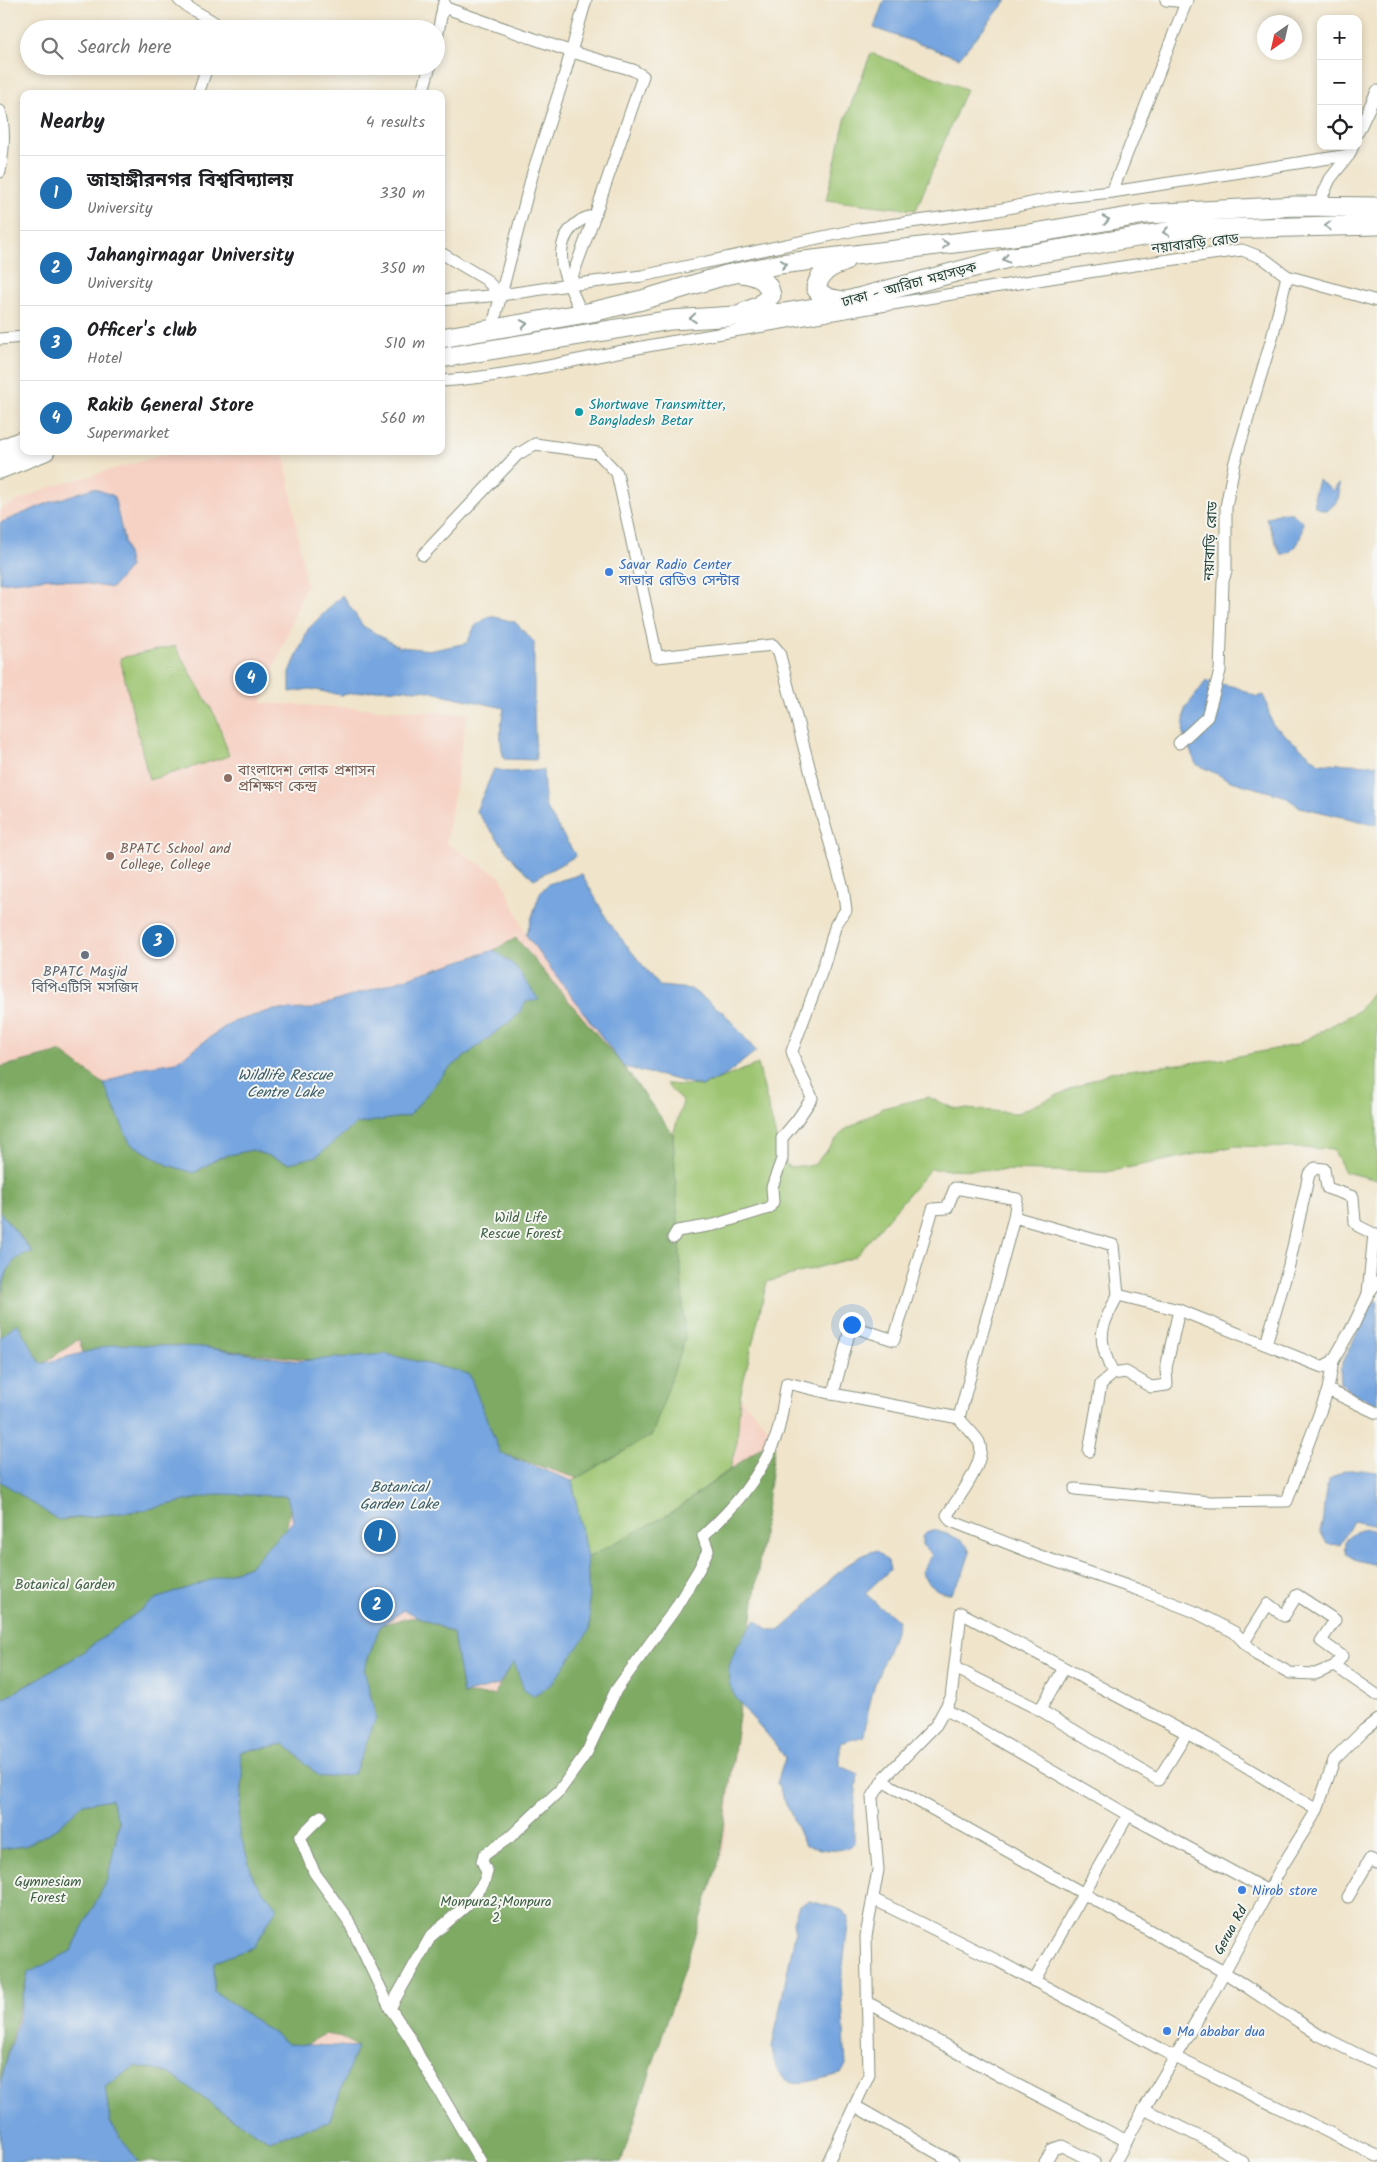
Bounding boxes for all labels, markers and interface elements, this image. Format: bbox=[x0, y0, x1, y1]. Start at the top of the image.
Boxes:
north arrow bbox=[1257, 15, 1302, 60]
map controls bbox=[1317, 15, 1362, 150]
button: + bbox=[1317, 15, 1362, 60]
search box bbox=[20, 20, 445, 75]
text: Search here bbox=[78, 33, 172, 63]
icon: search bbox=[38, 34, 66, 62]
button: − bbox=[1317, 60, 1362, 105]
button: locate bbox=[1317, 105, 1362, 150]
text: Nearby bbox=[40, 106, 105, 139]
text: 4 results bbox=[366, 110, 425, 135]
text: জাহাঙ্গীরনগর বিশ্ববিদ্যালয় bbox=[87, 166, 293, 196]
text: 1 bbox=[54, 181, 58, 206]
text: 330 m bbox=[380, 181, 425, 206]
text: University bbox=[87, 196, 152, 221]
one-way arrow bbox=[1102, 216, 1111, 226]
one-way arrow bbox=[1324, 221, 1332, 231]
one-way arrow bbox=[1162, 226, 1170, 236]
street label: নয়াবারড়ি রোড bbox=[1149, 228, 1241, 260]
one-way arrow bbox=[942, 239, 950, 250]
text: Jahangirnagar University bbox=[87, 241, 294, 271]
one-way arrow bbox=[1001, 253, 1010, 264]
text: 2 bbox=[51, 256, 61, 281]
text: 350 m bbox=[380, 256, 425, 281]
street label: ঢাকা - আরিচা মহাসড়ক bbox=[838, 256, 980, 314]
one-way arrow bbox=[781, 259, 789, 270]
text: University bbox=[87, 271, 152, 296]
one-way arrow bbox=[688, 312, 696, 323]
text: Officer's club bbox=[87, 316, 197, 346]
one-way arrow bbox=[519, 319, 528, 329]
text: 3 bbox=[52, 331, 60, 356]
text: 510 m bbox=[384, 331, 425, 356]
text: Hotel bbox=[87, 346, 122, 371]
text: Rakib General Store bbox=[87, 391, 254, 421]
place label: Shortwave Transmitter, Bangladesh Betar bbox=[589, 394, 726, 432]
text: 4 bbox=[52, 406, 60, 431]
text: 560 m bbox=[380, 406, 425, 431]
marker: Shortwave Transmitter, Bangladesh Betar bbox=[573, 406, 585, 418]
text: Supermarket bbox=[87, 421, 170, 446]
street label: নয়াবাড়ি রোড bbox=[1198, 500, 1224, 582]
place label: Savar Radio Center সাভার রেডিও সেন্টার bbox=[618, 554, 740, 592]
marker: Savar Radio Center সাভার রেডিও সেন্টার bbox=[603, 566, 615, 578]
pin: 4 bbox=[235, 659, 267, 697]
place label: বাংলাদেশ লোক প্রশাসন প্রশিক্ষণ কেন্দ্র bbox=[237, 760, 376, 798]
marker: বাংলাদেশ লোক প্রশাসন প্রশিক্ষণ কেন্দ্র bbox=[222, 772, 234, 784]
place label: BPATC School and College, College bbox=[120, 838, 231, 876]
marker: BPATC School and College, College bbox=[104, 850, 116, 862]
pin: 3 bbox=[142, 922, 174, 960]
marker: BPATC Masjid বিপিএটিসি মসজিদ bbox=[79, 949, 91, 961]
place label: BPATC Masjid বিপিএটিসি মসজিদ bbox=[31, 961, 138, 999]
water label: Wildlife Rescue Centre Lake bbox=[238, 1064, 334, 1105]
park label: Wild Life Rescue Forest bbox=[480, 1207, 562, 1245]
your location bbox=[839, 1312, 865, 1338]
water label: Botanical Garden Lake bbox=[360, 1476, 439, 1517]
pin: 1 bbox=[364, 1517, 396, 1555]
park label: Botanical Garden bbox=[15, 1574, 115, 1596]
pin: 2 bbox=[361, 1586, 393, 1624]
park label: Gymnesiam Forest bbox=[14, 1871, 82, 1909]
place label: Nirob store bbox=[1252, 1880, 1318, 1902]
marker: Nirob store bbox=[1236, 1884, 1248, 1896]
park label: Monpura2;Monpura 2 bbox=[440, 1891, 552, 1929]
street label: Gerua Rd bbox=[1208, 1901, 1254, 1959]
place label: Ma ababar dua bbox=[1177, 2021, 1265, 2043]
marker: Ma ababar dua bbox=[1161, 2025, 1173, 2037]

